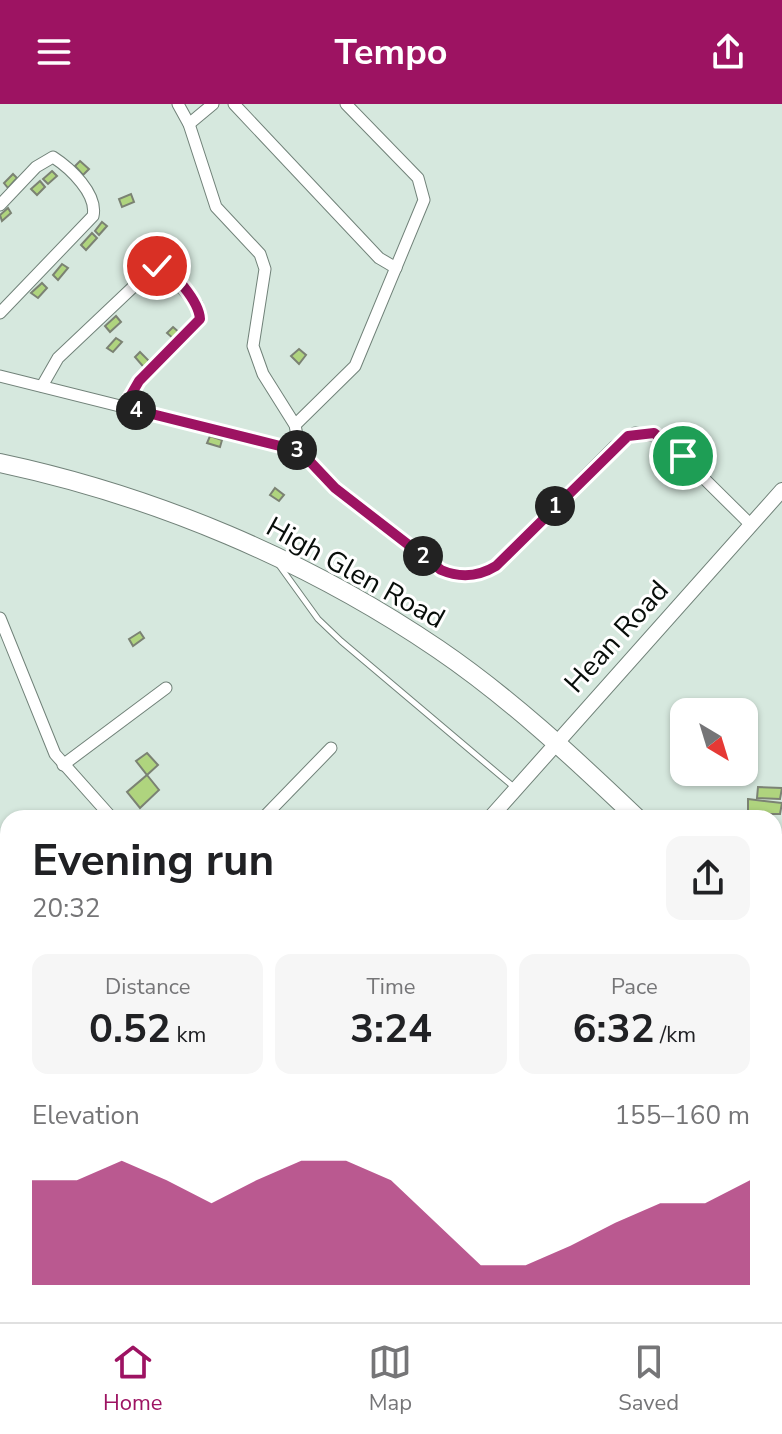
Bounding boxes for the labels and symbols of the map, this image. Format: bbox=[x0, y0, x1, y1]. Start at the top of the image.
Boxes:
pin bbox=[123, 232, 191, 300]
pin: 4 bbox=[116, 390, 156, 430]
pin bbox=[649, 422, 717, 490]
pin: 3 bbox=[277, 430, 317, 470]
pin: 1 bbox=[535, 486, 575, 526]
street label: High Glen Road bbox=[259, 508, 452, 638]
pin: 2 bbox=[403, 536, 443, 576]
street label: Hean Road bbox=[556, 572, 677, 701]
north arrow bbox=[670, 698, 758, 786]

